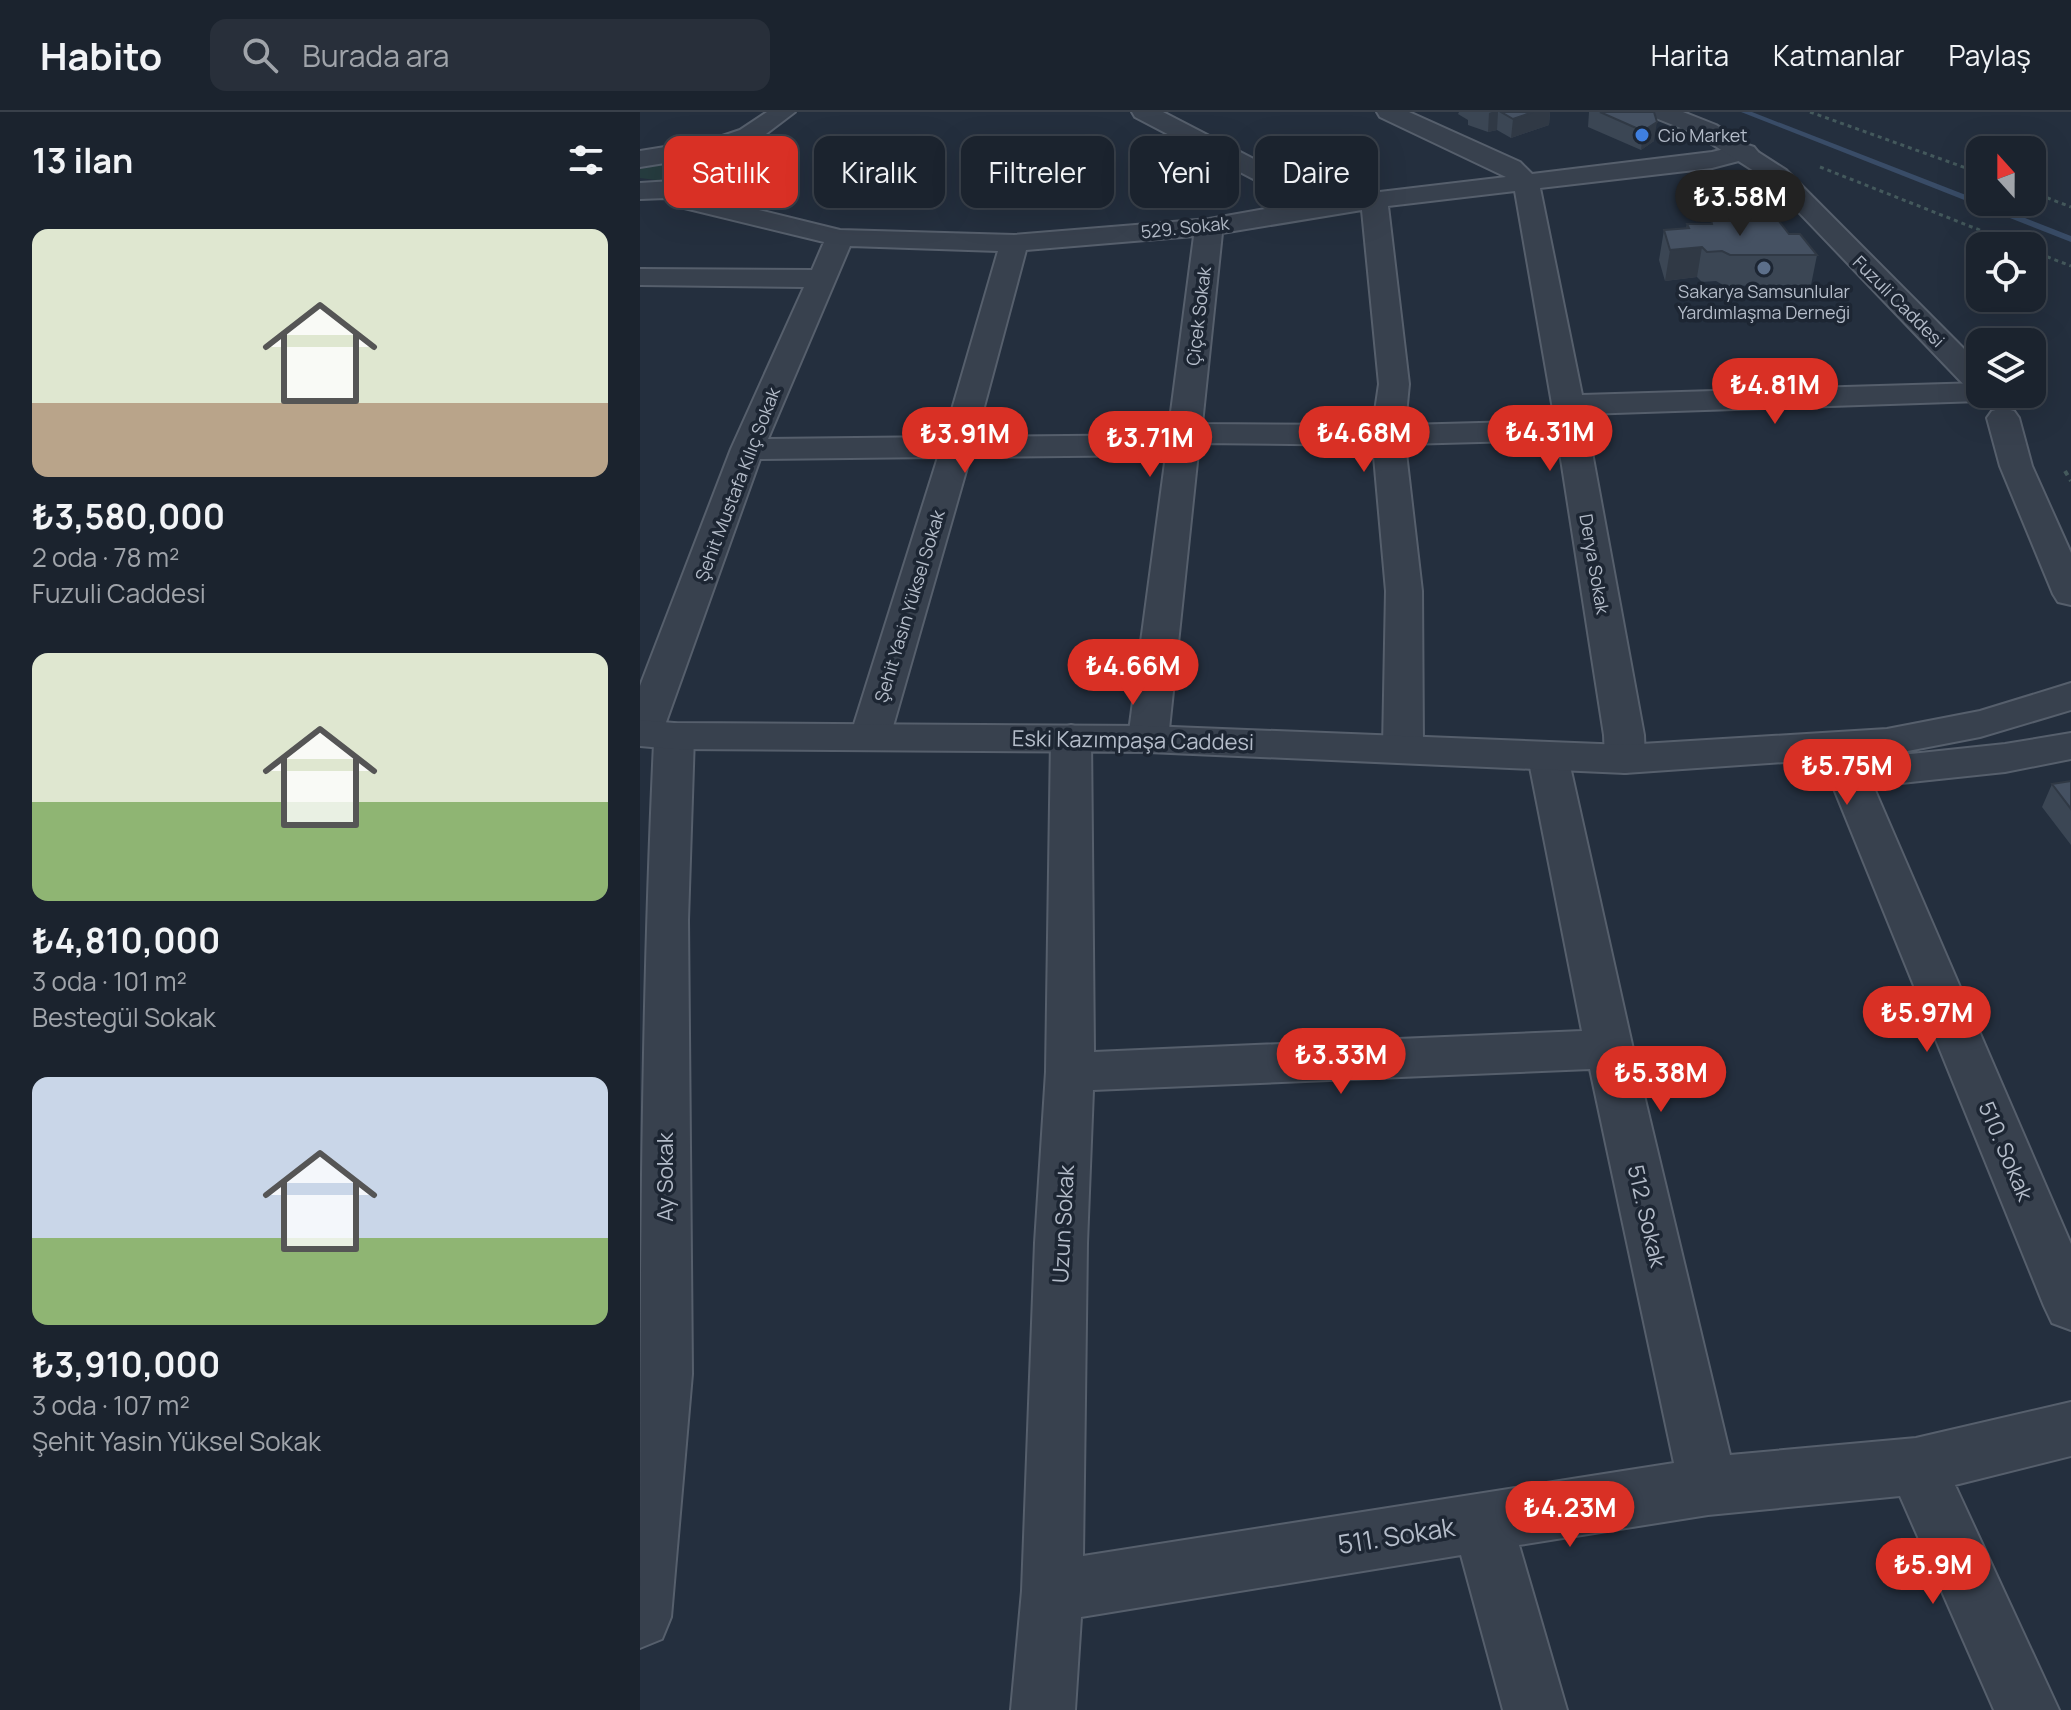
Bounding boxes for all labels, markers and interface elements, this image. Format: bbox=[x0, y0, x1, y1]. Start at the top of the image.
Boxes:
search box bbox=[210, 19, 770, 91]
text: Habito bbox=[40, 29, 162, 81]
icon: search bbox=[238, 33, 282, 77]
text: Burada ara bbox=[302, 35, 449, 76]
text: Harita bbox=[1651, 36, 1729, 74]
text: Katmanlar bbox=[1773, 36, 1904, 74]
text: Paylaş bbox=[1948, 36, 2031, 74]
place label: Cio Market bbox=[1658, 123, 1747, 147]
marker: Cio Market bbox=[1633, 126, 1651, 144]
chip: Satılık bbox=[664, 136, 798, 208]
chip: Kiralık bbox=[814, 136, 945, 208]
chip: Filtreler bbox=[961, 136, 1114, 208]
chip: Yeni bbox=[1130, 136, 1239, 208]
chip: Daire bbox=[1255, 136, 1378, 208]
north arrow bbox=[1966, 136, 2046, 216]
map controls bbox=[1966, 136, 2046, 408]
text: 13 ilan bbox=[32, 137, 133, 183]
icon: filters bbox=[564, 138, 608, 182]
pin: ₺3.58M bbox=[1675, 170, 1805, 238]
text: ₺3.58M bbox=[1693, 178, 1787, 214]
street label: 529. Sokak bbox=[1140, 210, 1231, 244]
button: locate bbox=[1966, 232, 2046, 312]
street label: Fuzuli Caddesi bbox=[1848, 250, 1950, 352]
marker: Sakarya Samsunlular Yardımlaşma Derneği bbox=[1755, 259, 1773, 277]
street label: Çiçek Sokak bbox=[1180, 264, 1216, 367]
place label: Sakarya Samsunlular Yardımlaşma Derneği bbox=[1678, 279, 1850, 324]
icon: home bbox=[248, 281, 392, 425]
button: layers bbox=[1966, 328, 2046, 408]
pin: ₺4.81M bbox=[1710, 358, 1840, 426]
text: ₺4.81M bbox=[1730, 366, 1820, 402]
street label: Şehit Mustafa Kılıç Sokak bbox=[689, 383, 785, 584]
pin: ₺4.31M bbox=[1485, 405, 1615, 473]
pin: ₺4.68M bbox=[1299, 406, 1429, 474]
pin: ₺3.91M bbox=[900, 407, 1030, 475]
pin: ₺3.71M bbox=[1085, 411, 1215, 479]
text: ₺4.31M bbox=[1505, 413, 1595, 449]
text: ₺4.68M bbox=[1317, 414, 1411, 450]
text: ₺3.91M bbox=[920, 415, 1010, 451]
text: ₺3.71M bbox=[1106, 419, 1194, 455]
text: ₺3,580,000 bbox=[32, 493, 225, 539]
street label: Şehit Yasin Yüksel Sokak bbox=[868, 506, 950, 705]
street label: Derya Sokak bbox=[1574, 512, 1616, 617]
text: 2 oda · 78 m² bbox=[32, 539, 179, 575]
text: Fuzuli Caddesi bbox=[32, 575, 206, 611]
pin: ₺4.66M bbox=[1068, 639, 1198, 707]
text: ₺4.66M bbox=[1086, 647, 1180, 683]
icon: home bbox=[248, 705, 392, 849]
street label: Eski Kazımpaşa Caddesi bbox=[1012, 723, 1254, 757]
pin: ₺5.75M bbox=[1782, 739, 1912, 807]
text: ₺5.75M bbox=[1801, 747, 1893, 783]
text: ₺4,810,000 bbox=[32, 917, 220, 963]
text: 3 oda · 101 m² bbox=[32, 963, 187, 999]
pin: ₺5.97M bbox=[1862, 986, 1992, 1054]
text: ₺5.97M bbox=[1881, 994, 1973, 1030]
text: Bestegül Sokak bbox=[32, 999, 216, 1035]
pin: ₺3.33M bbox=[1276, 1028, 1406, 1096]
text: ₺3.33M bbox=[1295, 1036, 1387, 1072]
pin: ₺5.38M bbox=[1596, 1046, 1726, 1114]
text: ₺5.38M bbox=[1614, 1054, 1708, 1090]
street label: 510. Sokak bbox=[1972, 1097, 2041, 1206]
icon: home bbox=[248, 1129, 392, 1273]
street label: Ay Sokak bbox=[650, 1131, 680, 1222]
street label: 512. Sokak bbox=[1621, 1162, 1674, 1271]
street label: Uzun Sokak bbox=[1045, 1163, 1081, 1284]
text: ₺3,910,000 bbox=[32, 1341, 220, 1387]
text: 3 oda · 107 m² bbox=[32, 1387, 190, 1423]
text: Şehit Yasin Yüksel Sokak bbox=[32, 1423, 321, 1459]
pin: ₺4.23M bbox=[1505, 1481, 1635, 1549]
text: ₺4.23M bbox=[1523, 1489, 1617, 1525]
street label: 511. Sokak bbox=[1335, 1508, 1458, 1562]
pin: ₺5.9M bbox=[1877, 1538, 1989, 1606]
text: ₺5.9M bbox=[1894, 1546, 1972, 1582]

